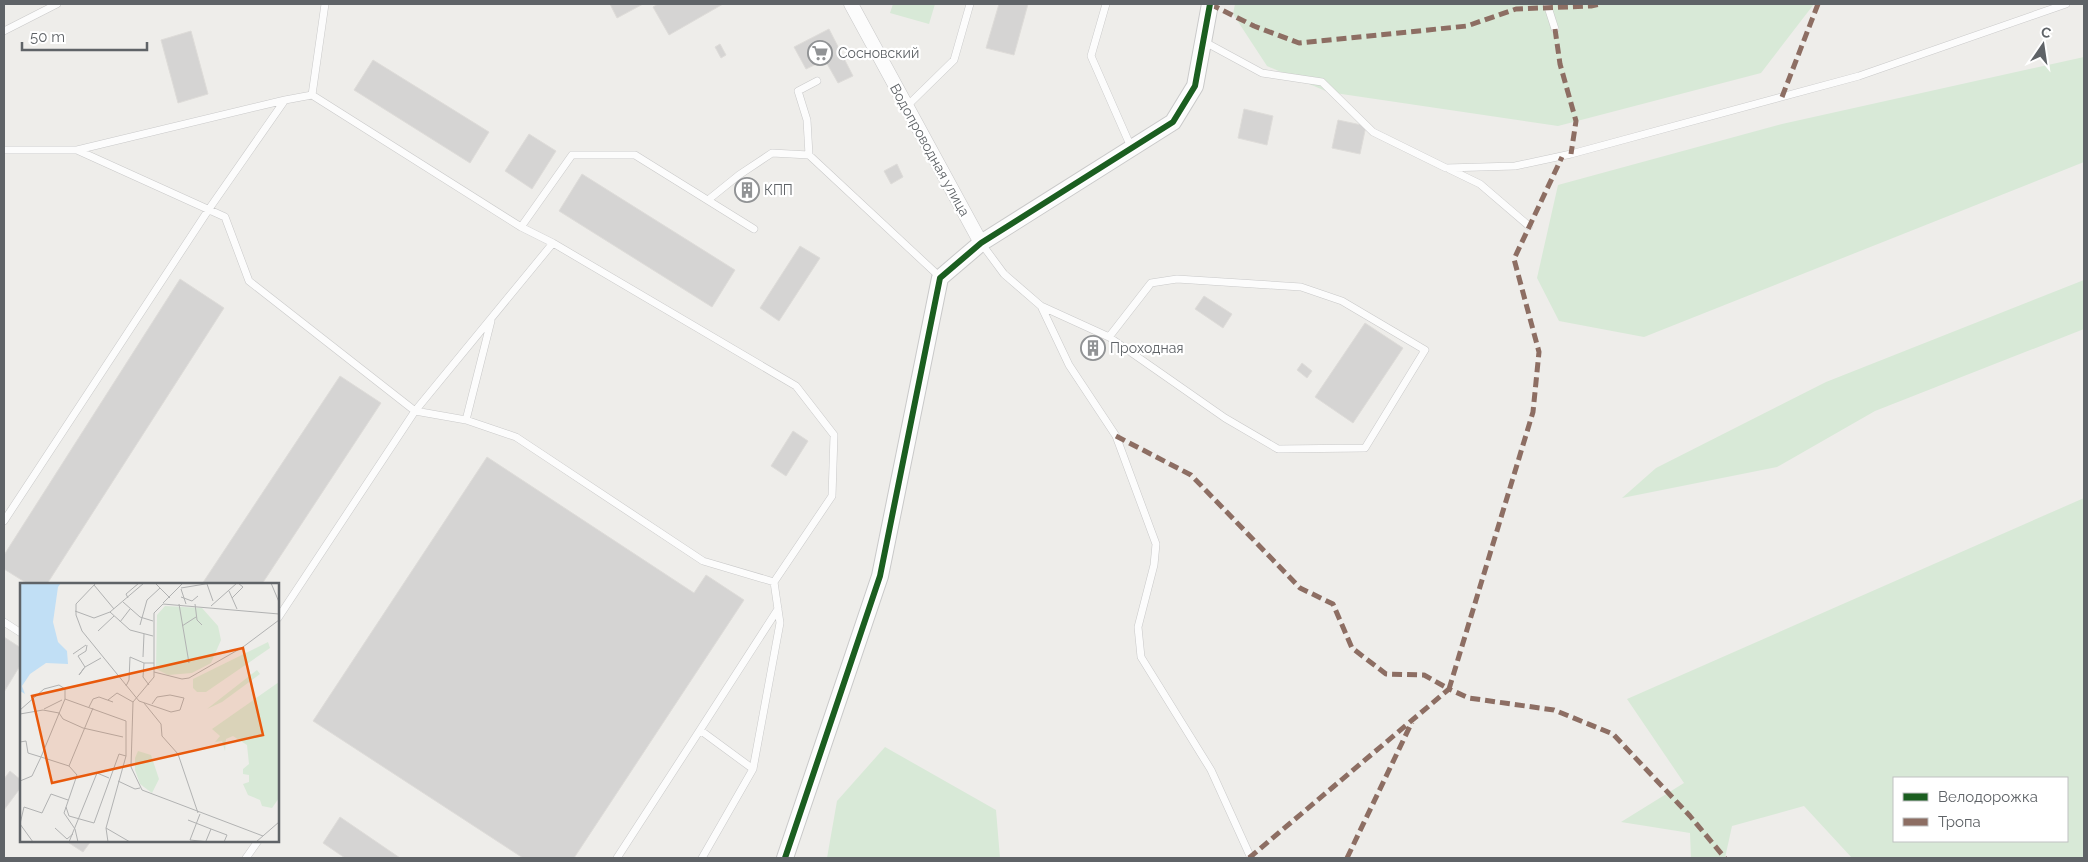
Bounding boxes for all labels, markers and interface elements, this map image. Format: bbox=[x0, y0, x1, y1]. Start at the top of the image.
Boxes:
scale bar bbox=[22, 20, 148, 52]
north arrow bbox=[2018, 20, 2068, 70]
text: С bbox=[2039, 23, 2053, 41]
text: 50 m bbox=[30, 28, 65, 46]
supermarket icon: Сосновский bbox=[807, 40, 833, 66]
place label: Сосновский bbox=[838, 45, 919, 61]
street label: Водопроводная улица bbox=[887, 81, 973, 219]
building icon: КПП bbox=[734, 177, 760, 203]
place label: КПП bbox=[764, 182, 793, 198]
building icon: Проходная bbox=[1080, 335, 1106, 361]
place label: Проходная bbox=[1110, 340, 1184, 356]
inset map bbox=[20, 583, 279, 842]
legend bbox=[1893, 777, 2068, 842]
text: Велодорожка bbox=[1938, 788, 2038, 806]
text: Тропа bbox=[1938, 813, 1981, 831]

